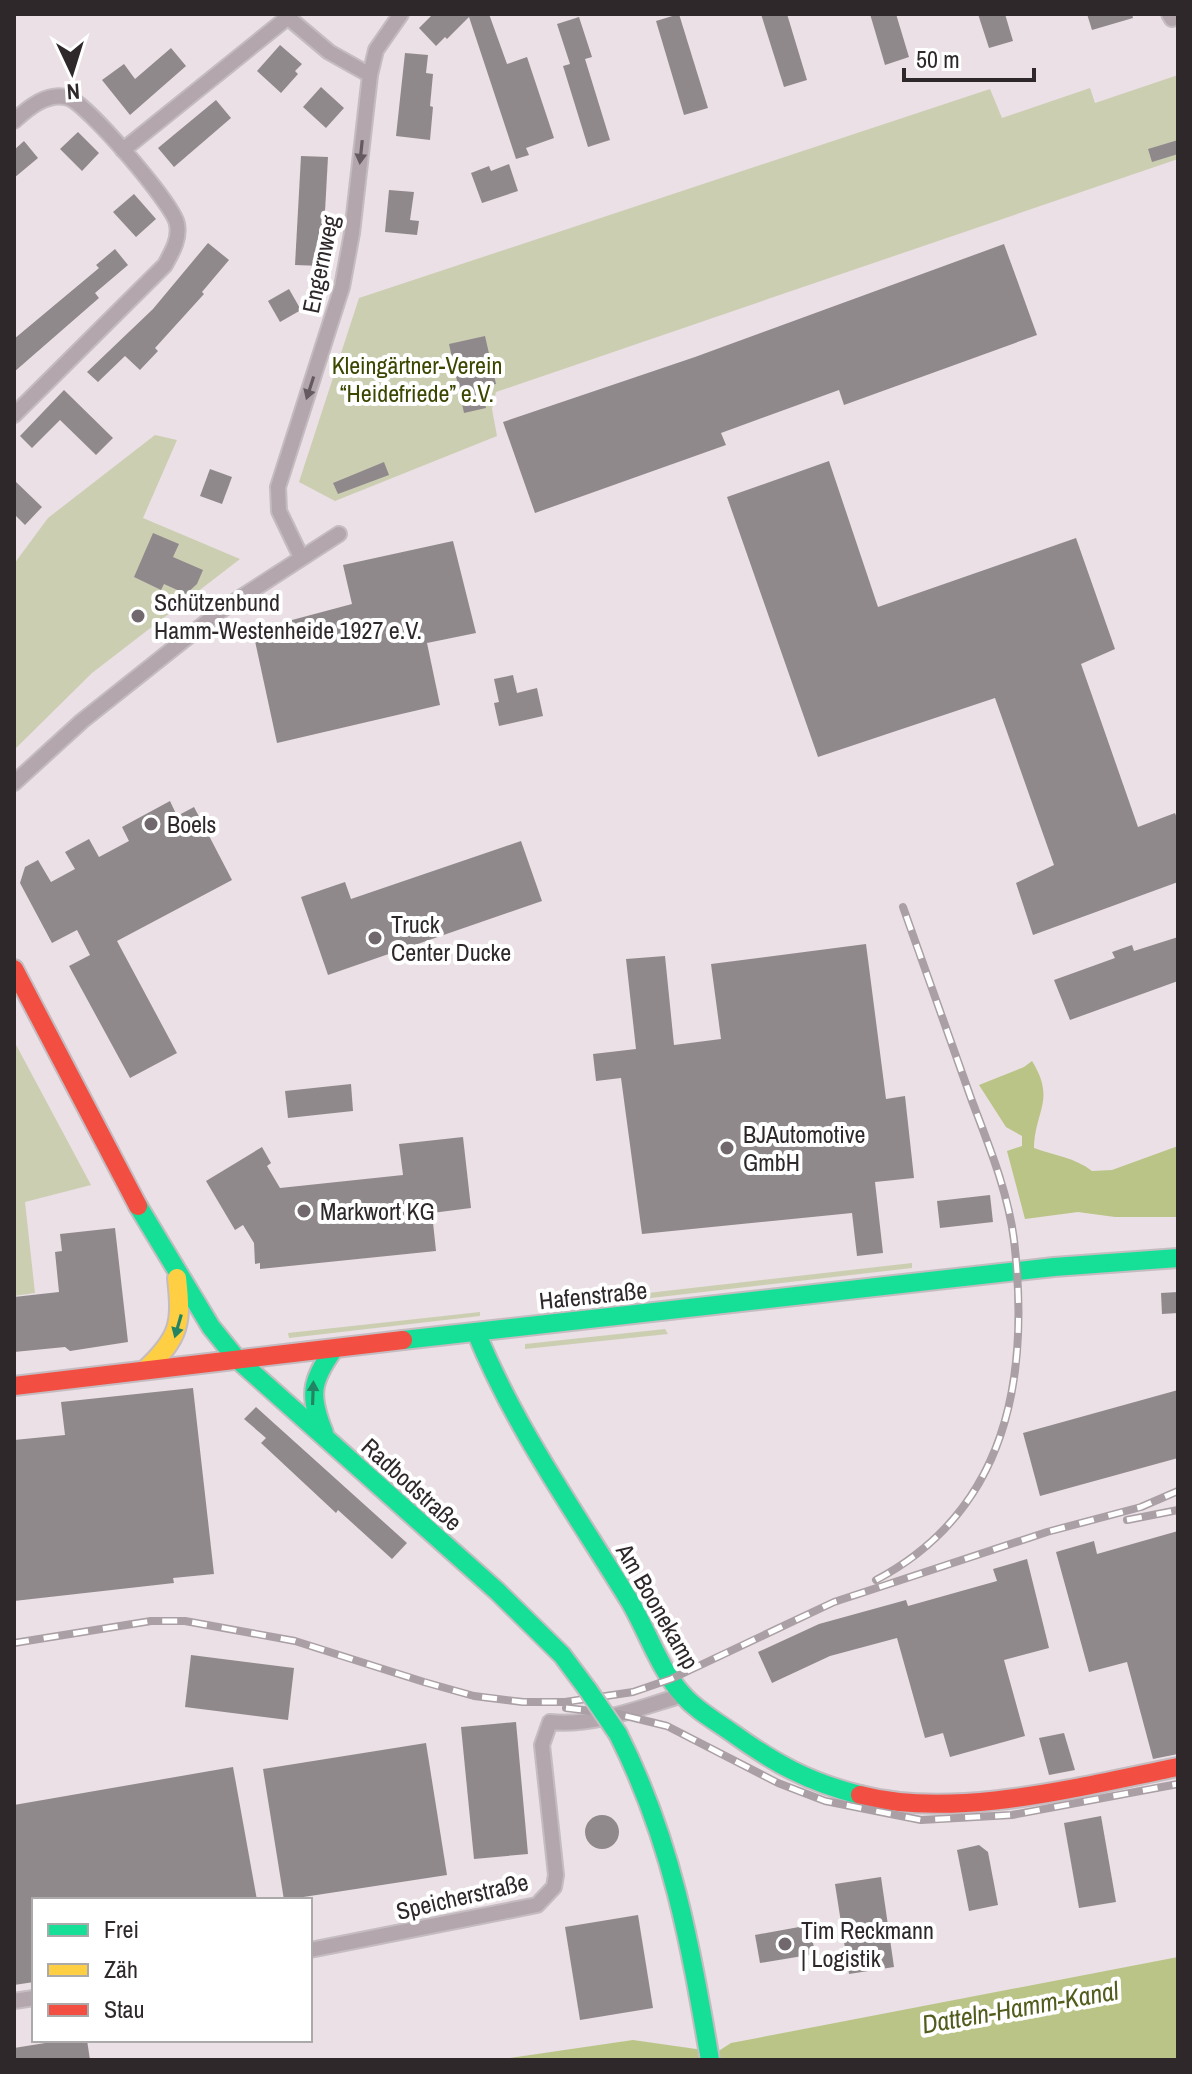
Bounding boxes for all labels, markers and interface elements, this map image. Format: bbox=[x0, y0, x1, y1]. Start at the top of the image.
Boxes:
north arrow bbox=[32, 32, 112, 112]
scale bar bbox=[904, 32, 1034, 82]
text: 50 m bbox=[916, 43, 960, 75]
text: N bbox=[66, 77, 81, 107]
one-way arrow bbox=[355, 140, 368, 165]
street label: Engernweg bbox=[294, 212, 346, 316]
park label: Kleingärtner-Verein “Heidefriede” e.V. bbox=[332, 349, 502, 409]
one-way arrow bbox=[303, 377, 315, 401]
place label: Schützenbund Hamm-Westenheide 1927 e.V. bbox=[154, 586, 422, 646]
marker: Schützenbund Hamm-Westenheide 1927 e.V. bbox=[129, 607, 147, 625]
place label: Boels bbox=[167, 808, 216, 840]
marker: Boels bbox=[142, 815, 160, 833]
place label: Truck Center Ducke bbox=[391, 908, 511, 968]
marker: Truck Center Ducke bbox=[366, 929, 384, 947]
place label: BJAutomotive GmbH bbox=[743, 1118, 866, 1178]
marker: BJAutomotive GmbH bbox=[718, 1139, 736, 1157]
place label: Markwort KG bbox=[320, 1195, 435, 1227]
marker: Markwort KG bbox=[295, 1202, 313, 1220]
street label: Hafenstraße bbox=[537, 1273, 649, 1317]
one-way arrow bbox=[171, 1314, 183, 1339]
one-way arrow bbox=[307, 1380, 320, 1405]
street label: Radbodstraße bbox=[355, 1430, 469, 1538]
street label: Am Boonekamp bbox=[609, 1537, 707, 1675]
street label: Speicherstraße bbox=[393, 1865, 531, 1927]
legend bbox=[32, 1898, 312, 2042]
text: Frei bbox=[104, 1913, 139, 1945]
place label: Tim Reckmann | Logistik bbox=[801, 1914, 934, 1974]
marker: Tim Reckmann | Logistik bbox=[776, 1935, 794, 1953]
text: Zäh bbox=[104, 1953, 138, 1985]
water label: Datteln-Hamm-Kanal bbox=[919, 1972, 1122, 2042]
text: Stau bbox=[104, 1993, 145, 2025]

